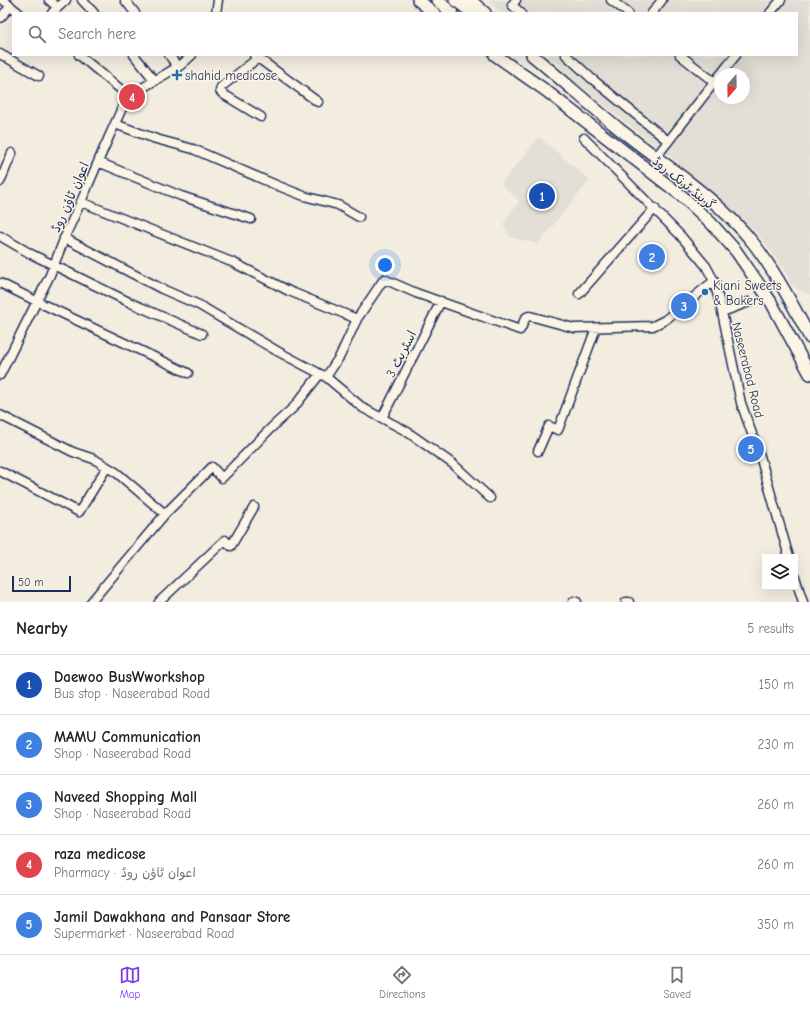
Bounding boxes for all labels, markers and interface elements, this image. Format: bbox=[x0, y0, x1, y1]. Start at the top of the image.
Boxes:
search box bbox=[12, 12, 798, 56]
icon: search bbox=[26, 23, 48, 45]
text: Search here bbox=[58, 25, 136, 43]
place label: shahid medicose bbox=[185, 68, 278, 83]
north arrow bbox=[714, 68, 750, 104]
marker: shahid medicose bbox=[172, 70, 182, 80]
pin: 4 bbox=[119, 82, 145, 112]
street label: گرینڈ ٹرنک روڈ bbox=[649, 153, 719, 214]
street label: اعوان ٹاؤن روڈ bbox=[48, 160, 93, 235]
pin: 1 bbox=[529, 181, 555, 211]
pin: 2 bbox=[639, 242, 665, 272]
your location bbox=[375, 255, 395, 275]
place label: Kiani Sweets & Bakers bbox=[713, 278, 781, 308]
marker: Kiani Sweets & Bakers bbox=[700, 287, 710, 297]
pin: 3 bbox=[671, 291, 697, 321]
street label: Naseerabad Road bbox=[729, 321, 767, 419]
street label: اسٹریٹ 3 bbox=[383, 328, 420, 380]
pin: 5 bbox=[738, 434, 764, 464]
map controls bbox=[762, 554, 798, 590]
button: layers bbox=[762, 554, 798, 590]
scale bar bbox=[12, 574, 71, 593]
text: 50 m bbox=[18, 576, 43, 589]
text: Nearby bbox=[16, 619, 67, 638]
text: 5 results bbox=[747, 621, 794, 636]
text: Daewoo BusWworkshop bbox=[54, 668, 205, 686]
text: 1 bbox=[26, 677, 32, 692]
text: 150 m bbox=[759, 677, 794, 692]
text: Bus stop · Naseerabad Road bbox=[54, 686, 210, 701]
text: MAMU Communication bbox=[54, 728, 201, 746]
text: 2 bbox=[26, 737, 32, 752]
text: 230 m bbox=[758, 737, 794, 752]
text: Shop · Naseerabad Road bbox=[54, 746, 191, 761]
text: Naveed Shopping Mall bbox=[54, 788, 197, 806]
text: 3 bbox=[26, 797, 32, 812]
text: 260 m bbox=[757, 797, 794, 812]
text: Shop · Naseerabad Road bbox=[54, 806, 191, 821]
text: raza medicose bbox=[54, 845, 146, 863]
text: 4 bbox=[26, 857, 32, 872]
text: 260 m bbox=[757, 857, 794, 872]
text: Pharmacy · اعوان ٹاؤن روڈ bbox=[54, 865, 196, 880]
text: Jamil Dawakhana and Pansaar Store bbox=[54, 908, 290, 926]
text: 5 bbox=[26, 917, 32, 932]
text: 350 m bbox=[757, 917, 794, 932]
text: Supermarket · Naseerabad Road bbox=[54, 926, 234, 941]
tab: Map bbox=[119, 964, 141, 1001]
tab: Directions bbox=[379, 964, 426, 1001]
tab: Saved bbox=[664, 964, 691, 1001]

